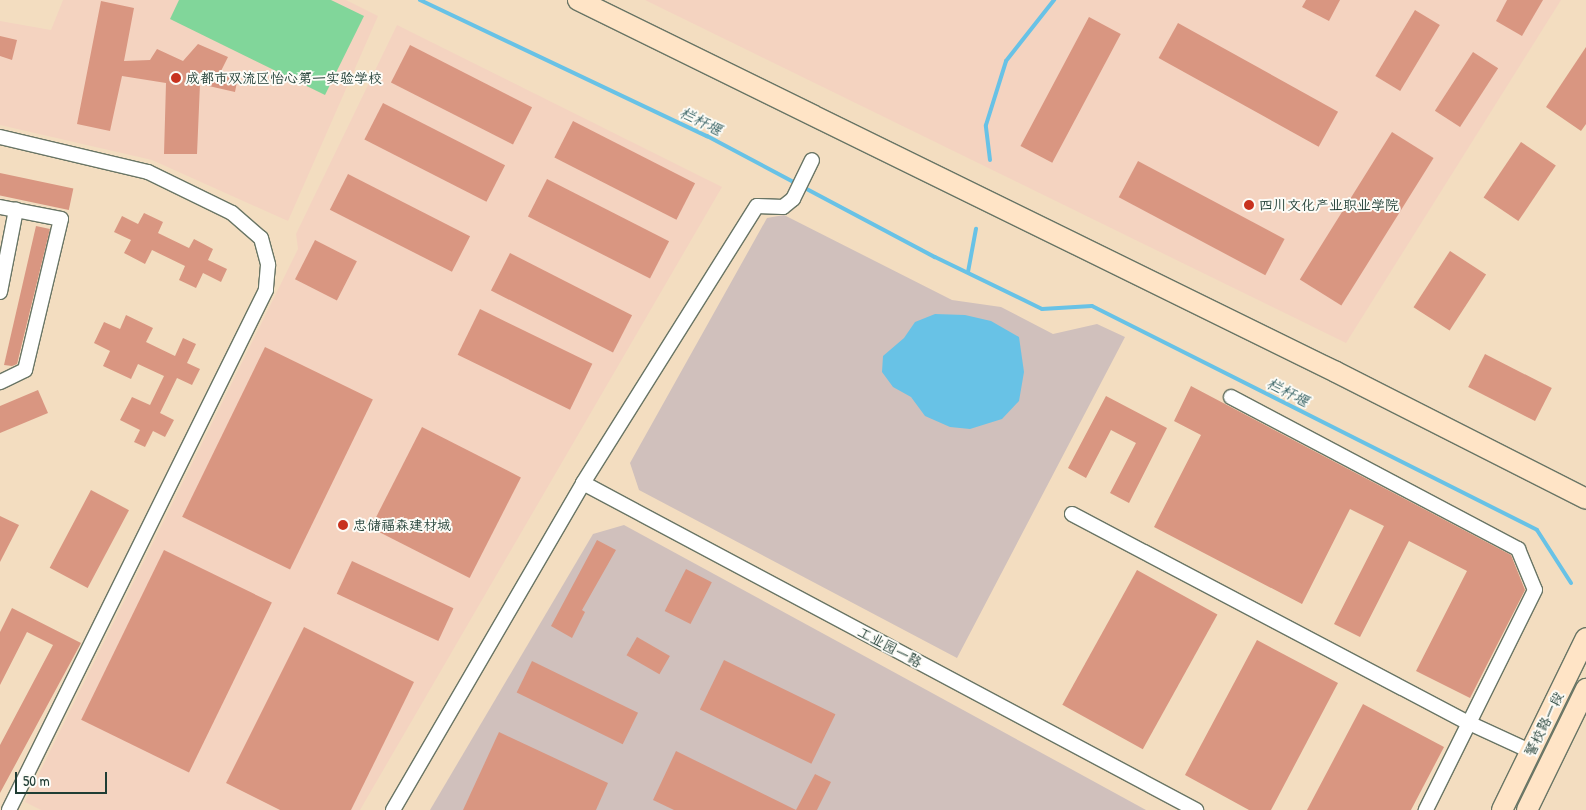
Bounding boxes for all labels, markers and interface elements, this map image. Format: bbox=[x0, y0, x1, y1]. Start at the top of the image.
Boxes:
place label: 成都市双流区怡心第一实验学校 bbox=[186, 70, 382, 86]
marker: 成都市双流区怡心第一实验学校 bbox=[170, 72, 182, 84]
water label: 栏杆堰 bbox=[677, 103, 725, 139]
place label: 四川文化产业职业学院 bbox=[1259, 197, 1399, 213]
marker: 四川文化产业职业学院 bbox=[1243, 199, 1255, 211]
water label: 栏杆堰 bbox=[1264, 374, 1312, 410]
place label: 忠储福森建材城 bbox=[353, 517, 451, 533]
marker: 忠储福森建材城 bbox=[337, 519, 349, 531]
street label: 工业园一路 bbox=[855, 623, 925, 671]
street label: 警校路一段 bbox=[1521, 689, 1567, 759]
scale bar bbox=[18, 762, 110, 794]
text: 50 m bbox=[23, 770, 50, 791]

